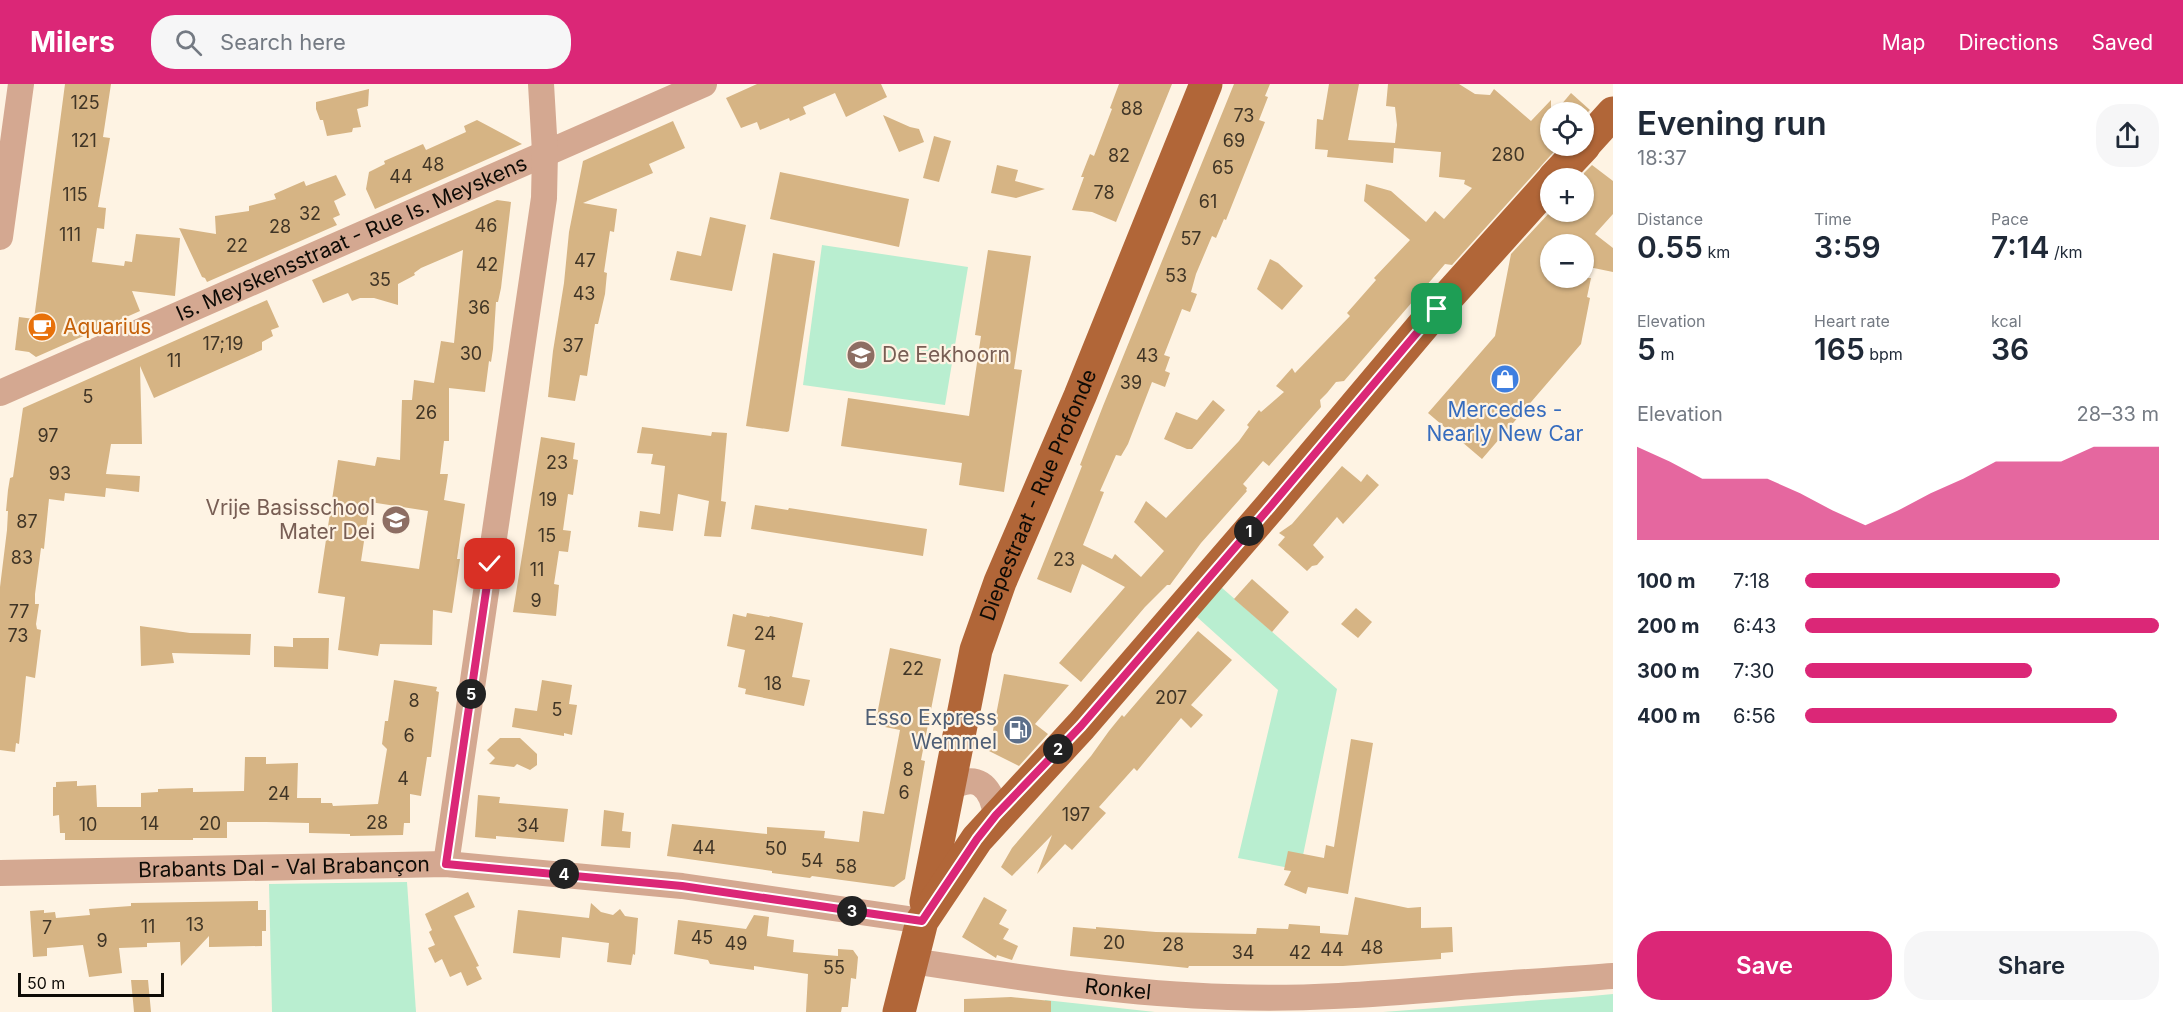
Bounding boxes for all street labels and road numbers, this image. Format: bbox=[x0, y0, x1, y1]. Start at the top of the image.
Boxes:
street label: Is. Meyskensstraat - Rue Is. Meyskens bbox=[172, 150, 531, 326]
street label: Diepestraat - Rue Profonde bbox=[974, 365, 1102, 624]
street label: Brabants Dal - Val Brabançon bbox=[138, 851, 430, 882]
street label: Ronkel bbox=[1084, 973, 1152, 1005]

